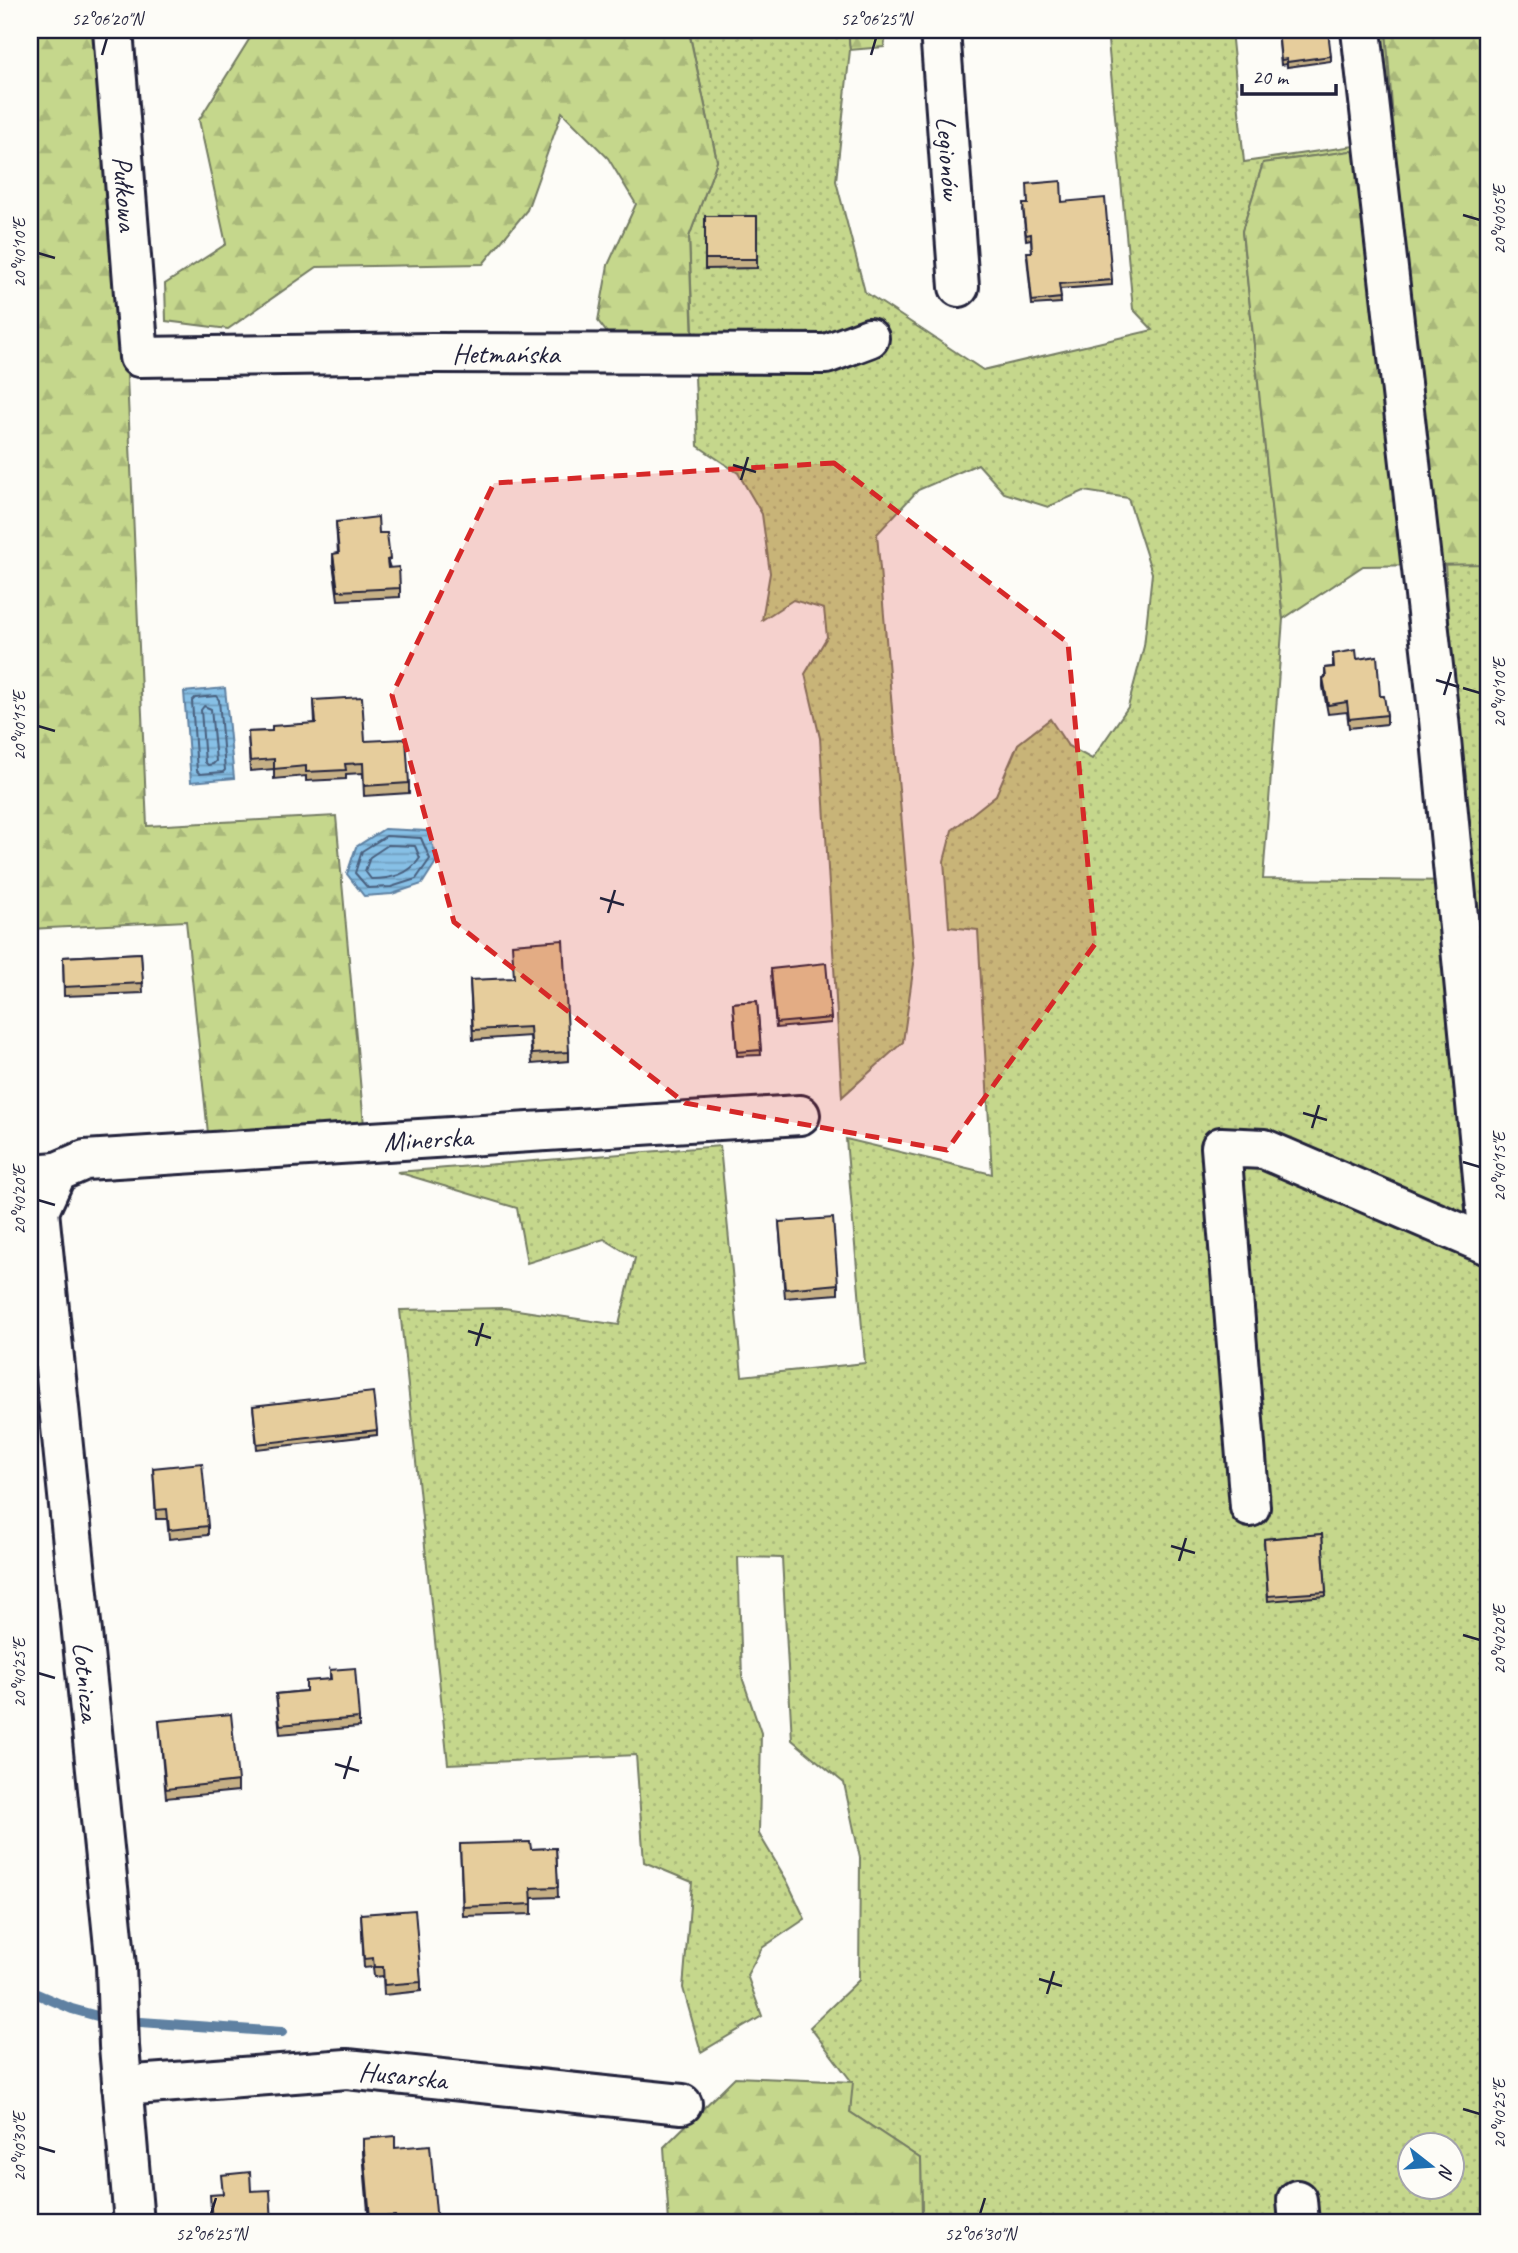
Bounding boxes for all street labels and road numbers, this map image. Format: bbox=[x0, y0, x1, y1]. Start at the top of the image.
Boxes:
street label: Legionów bbox=[928, 115, 970, 203]
street label: Pułkowa bbox=[105, 155, 146, 234]
street label: Hetmańska bbox=[452, 336, 561, 371]
street label: Minerska bbox=[382, 1119, 476, 1159]
street label: Lotnicza bbox=[65, 1640, 108, 1726]
street label: Husarska bbox=[357, 2053, 451, 2098]

